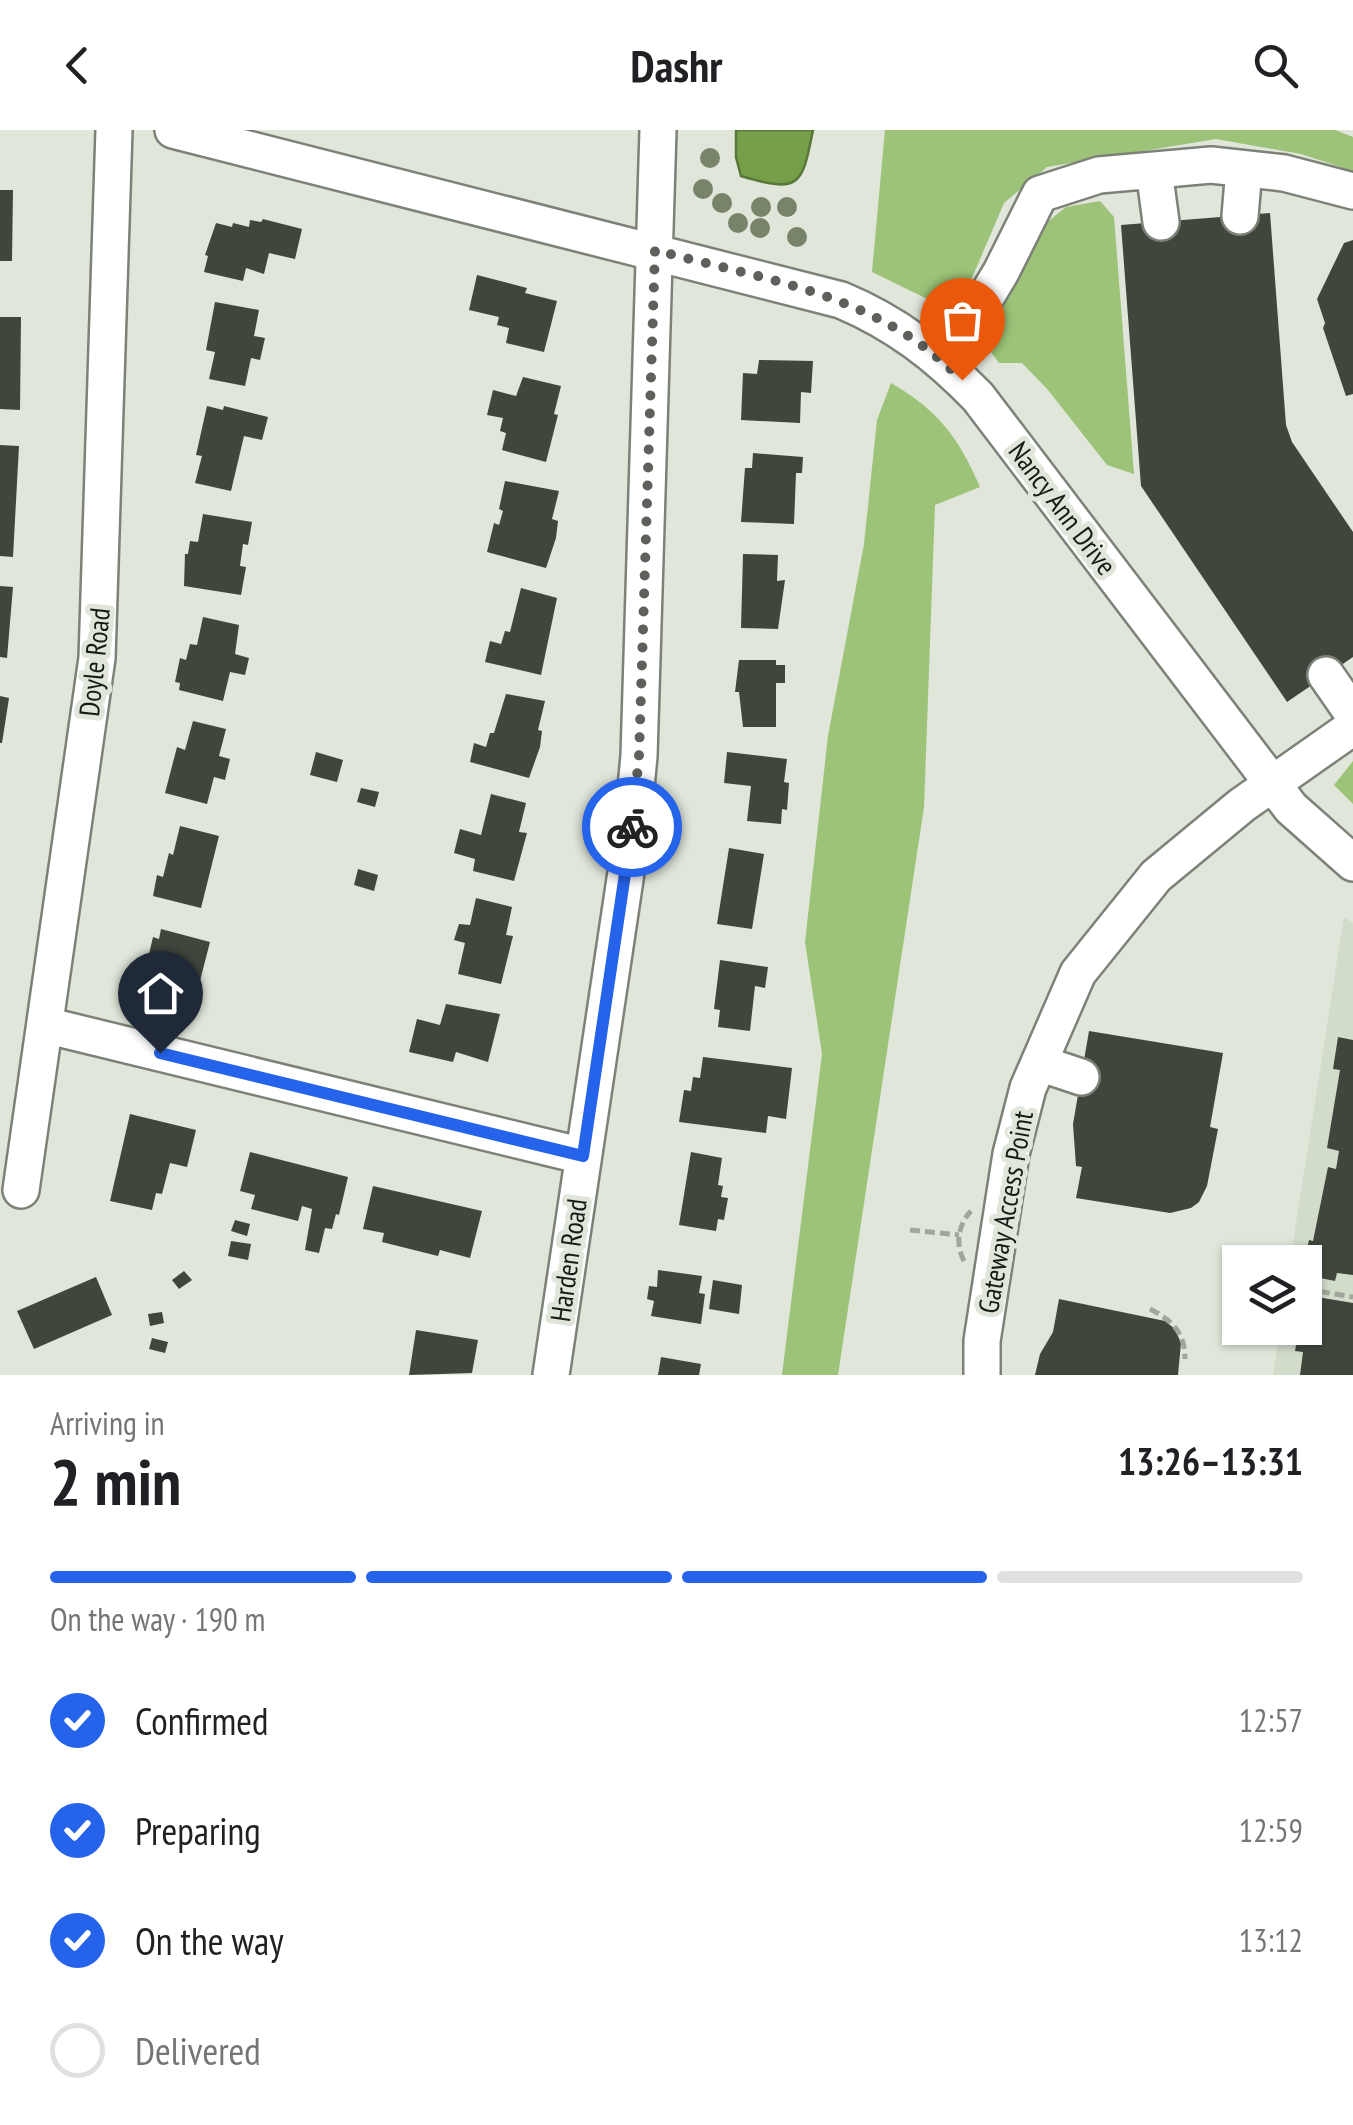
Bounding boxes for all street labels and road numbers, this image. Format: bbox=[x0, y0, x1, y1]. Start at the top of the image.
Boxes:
street label: Nancy Ann Drive bbox=[1001, 434, 1125, 582]
street label: Doyle Road bbox=[70, 606, 118, 718]
street label: Gateway Access Point bbox=[969, 1108, 1041, 1316]
street label: Harden Road bbox=[541, 1196, 595, 1324]

